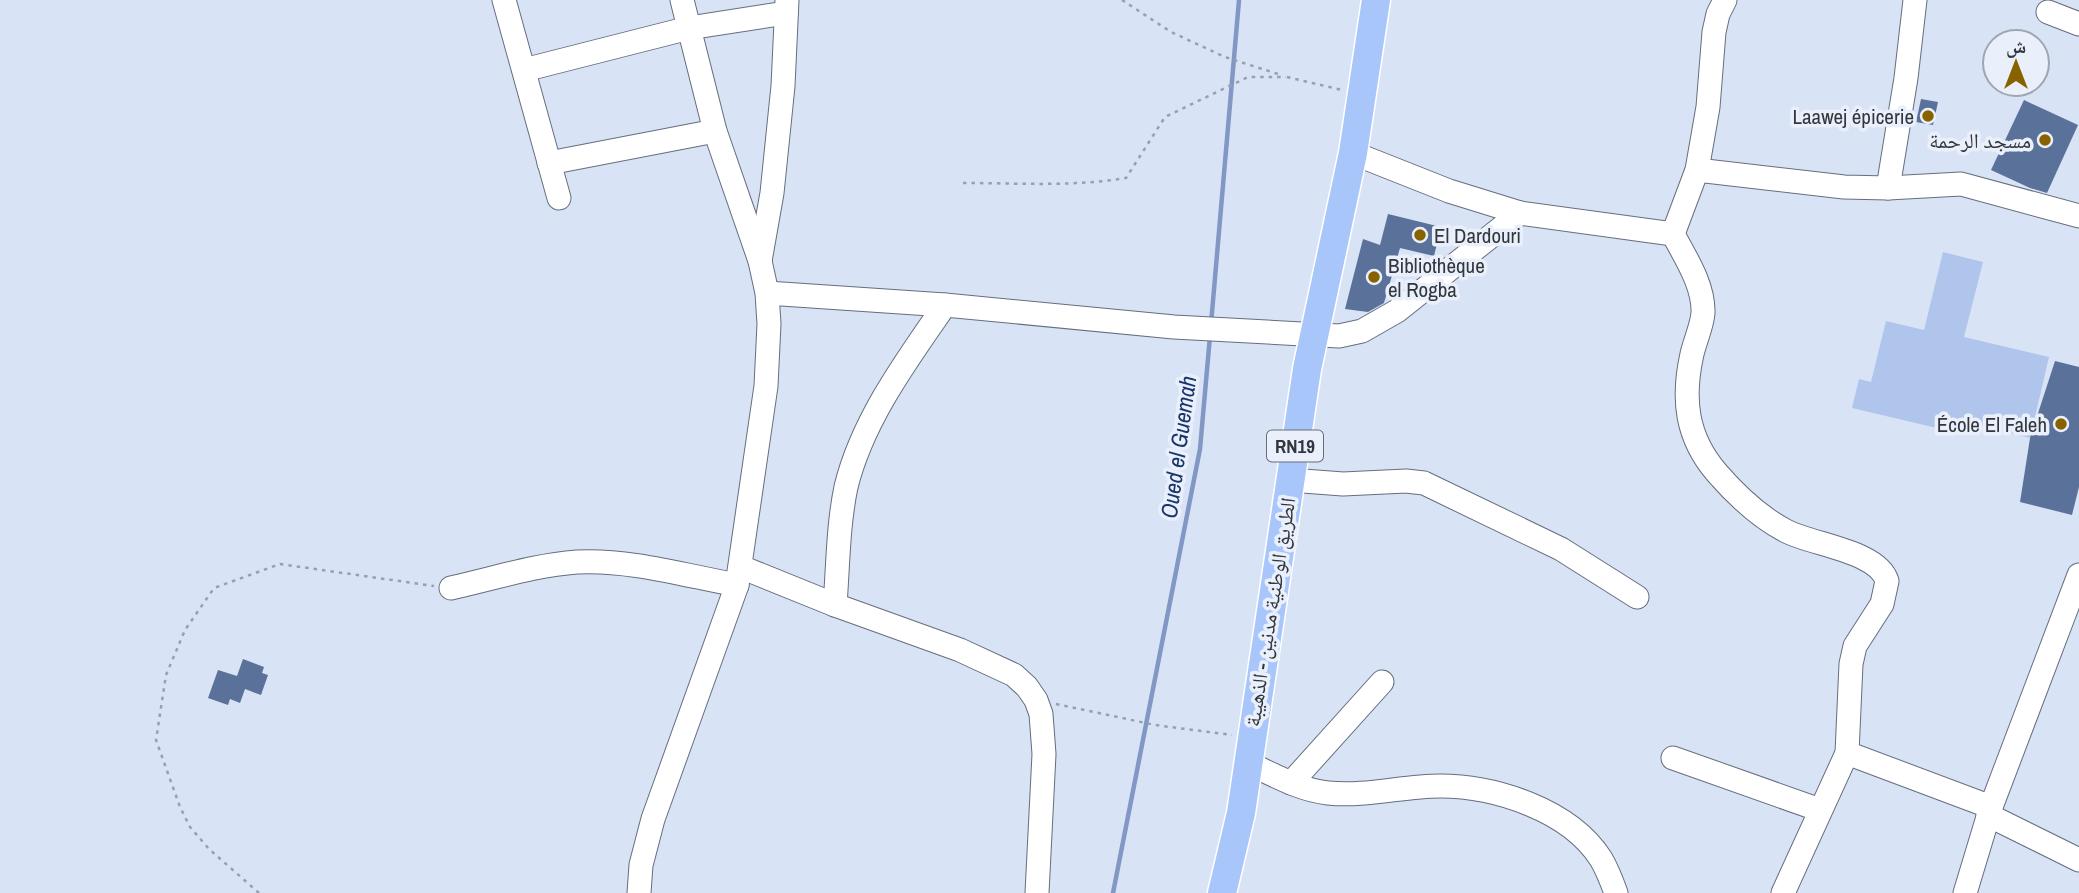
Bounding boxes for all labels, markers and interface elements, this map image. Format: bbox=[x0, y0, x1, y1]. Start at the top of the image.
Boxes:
north arrow bbox=[1981, 28, 2051, 98]
text: ش bbox=[2006, 33, 2026, 59]
place label: Laawej épicerie bbox=[1792, 102, 1914, 131]
marker: Laawej épicerie bbox=[1920, 108, 1936, 124]
place label: مسجد الرحمة bbox=[1929, 126, 2031, 155]
marker: مسجد الرحمة bbox=[2037, 132, 2053, 148]
place label: El Dardouri bbox=[1434, 221, 1521, 250]
marker: El Dardouri bbox=[1412, 227, 1428, 243]
place label: Bibliothèque el Rogba bbox=[1388, 251, 1485, 304]
marker: Bibliothèque el Rogba bbox=[1366, 269, 1382, 285]
water label: Oued el Guemah bbox=[1153, 374, 1203, 520]
place label: École El Faleh bbox=[1937, 410, 2047, 439]
marker: École El Faleh bbox=[2053, 416, 2069, 432]
road number: RN19 bbox=[1267, 430, 1323, 462]
street label: الطريق الوطنية مدنين - الذهيبة bbox=[1238, 495, 1302, 729]

